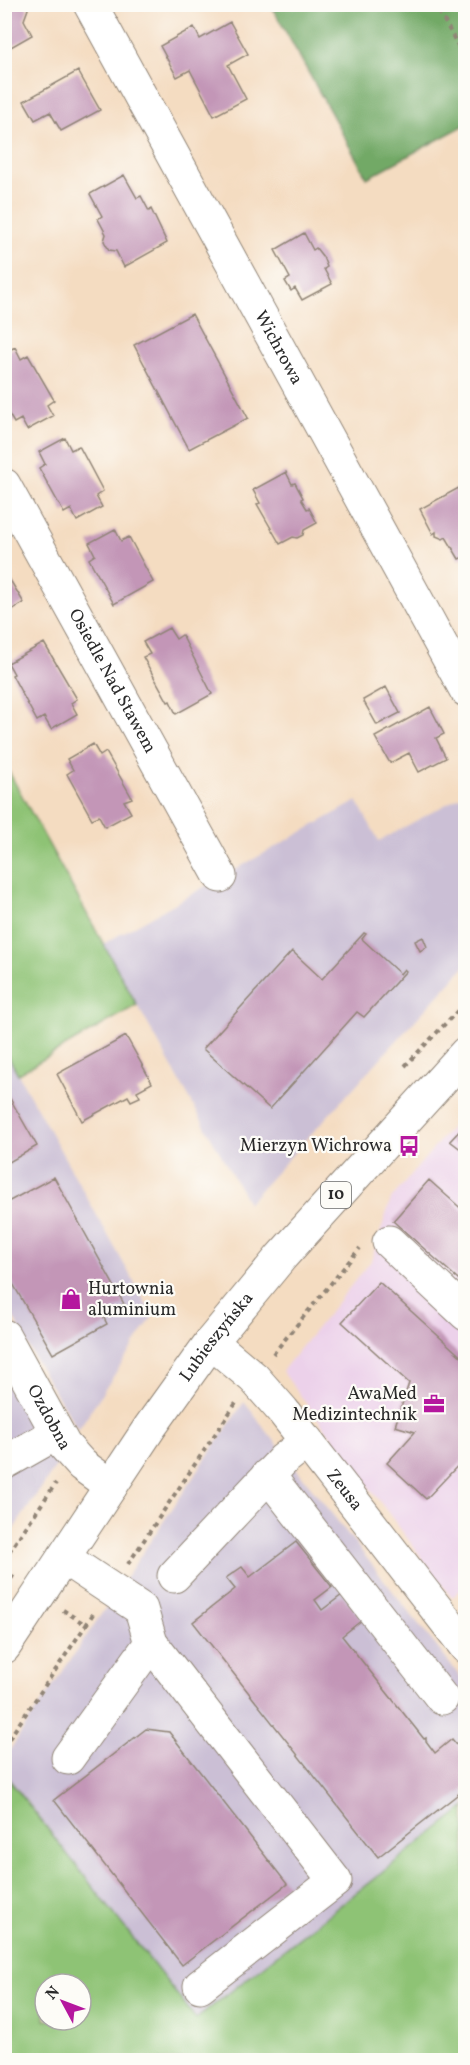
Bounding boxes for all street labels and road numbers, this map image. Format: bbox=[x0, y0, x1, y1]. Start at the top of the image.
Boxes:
street label: Wichrowa bbox=[248, 306, 309, 389]
street label: Osiedle Nad Stawem bbox=[62, 604, 162, 758]
road number: 10 bbox=[321, 1182, 351, 1208]
street label: Lubieszyńska bbox=[174, 1287, 260, 1387]
street label: Ozdobna bbox=[21, 1380, 77, 1455]
street label: Zeusa bbox=[320, 1464, 368, 1516]

